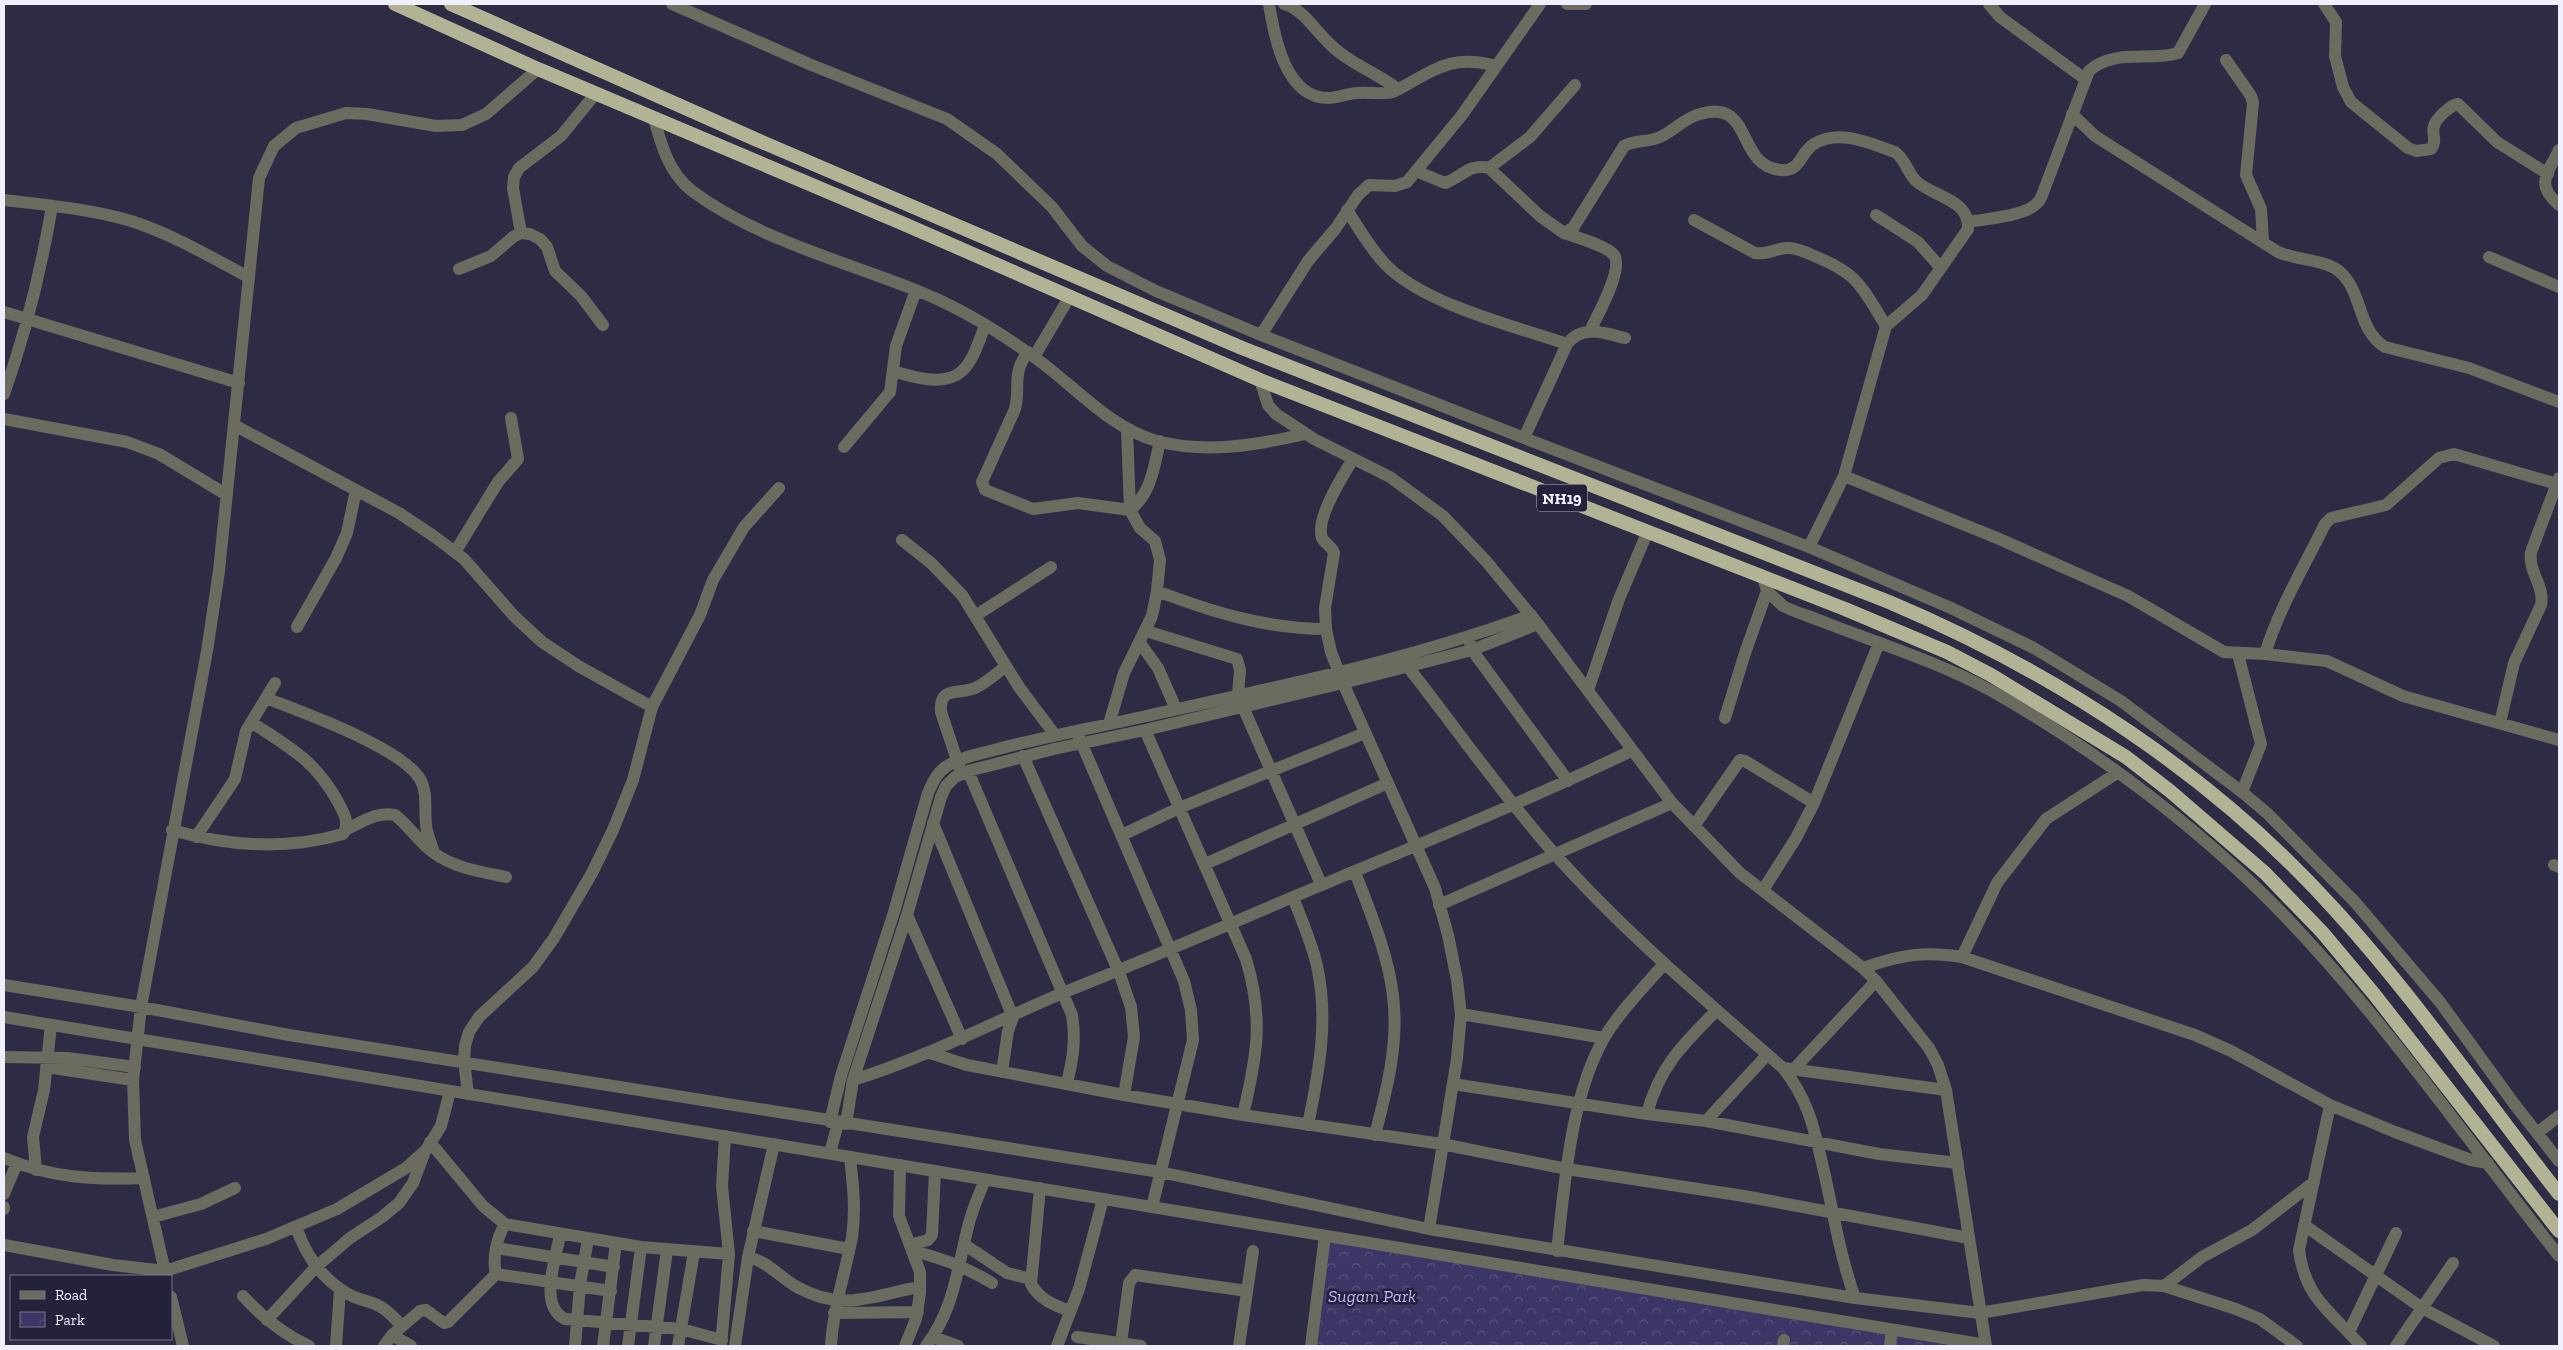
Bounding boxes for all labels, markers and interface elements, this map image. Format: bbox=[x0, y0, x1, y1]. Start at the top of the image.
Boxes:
road number: NH19 bbox=[1537, 484, 1587, 512]
legend bbox=[10, 1275, 172, 1340]
park label: Sugam Park bbox=[1328, 1285, 1416, 1307]
text: Road bbox=[55, 1286, 88, 1304]
text: Park bbox=[55, 1311, 85, 1329]

